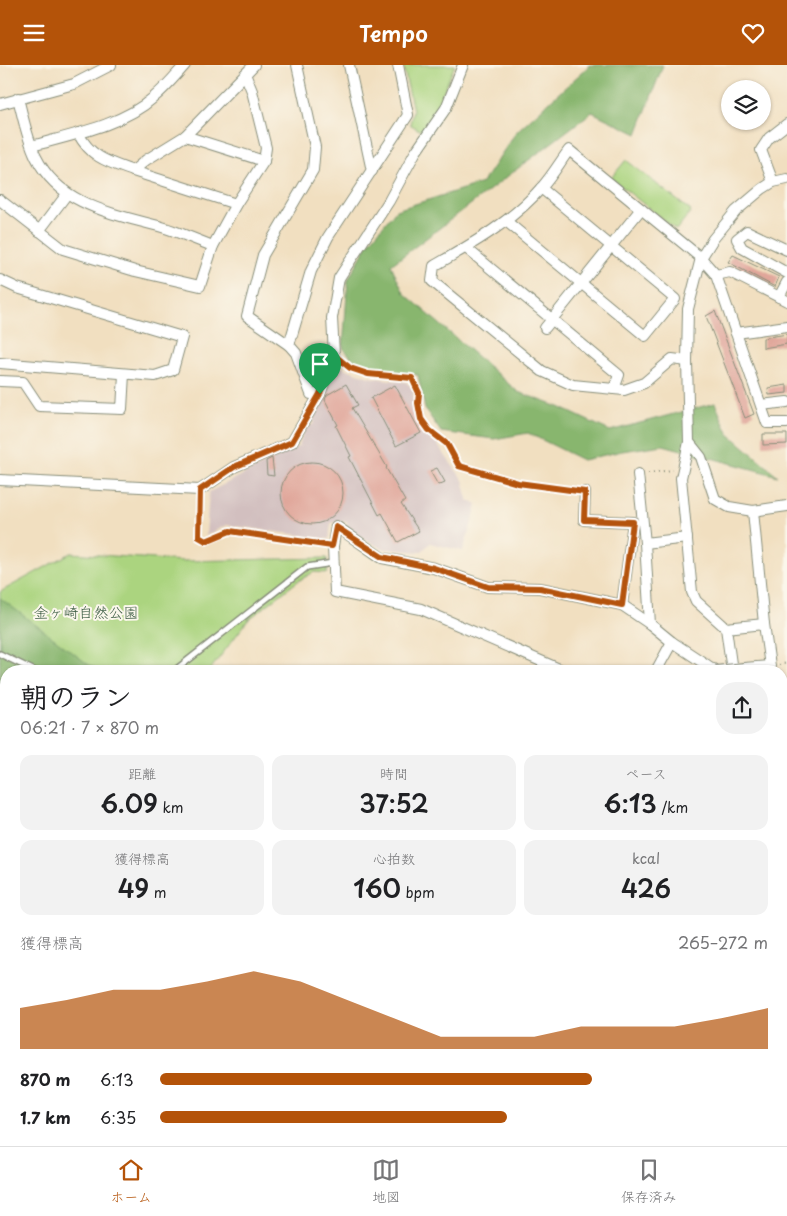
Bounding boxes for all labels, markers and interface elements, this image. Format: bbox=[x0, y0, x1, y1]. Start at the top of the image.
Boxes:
text: Tempo bbox=[359, 16, 428, 49]
icon: menu bbox=[20, 19, 48, 47]
icon: heart bbox=[739, 19, 767, 47]
map controls bbox=[721, 80, 771, 130]
button: layers bbox=[721, 80, 771, 130]
pin bbox=[299, 343, 341, 394]
icon: arrive bbox=[306, 350, 334, 378]
park label: 金ヶ崎自然公園 bbox=[33, 600, 139, 623]
text: 朝のラン bbox=[20, 674, 132, 717]
button: share bbox=[716, 682, 768, 734]
text: 06:21 · 7 × 870 m bbox=[20, 715, 159, 739]
text: 距離 bbox=[128, 763, 156, 784]
text: 時間 bbox=[380, 763, 408, 784]
text: ペース bbox=[625, 763, 667, 784]
text: 6.09 bbox=[101, 784, 158, 822]
text: 37:52 bbox=[359, 784, 429, 822]
text: 6:13 bbox=[604, 784, 657, 822]
text: km bbox=[158, 797, 183, 818]
text: /km bbox=[657, 797, 688, 818]
text: 獲得標高 bbox=[114, 848, 170, 869]
text: 心拍数 bbox=[373, 848, 415, 869]
text: kcal bbox=[632, 848, 660, 869]
text: 49 bbox=[118, 869, 149, 907]
text: 160 bbox=[353, 869, 401, 907]
text: 426 bbox=[621, 869, 671, 907]
text: m bbox=[149, 882, 166, 903]
text: bpm bbox=[401, 882, 435, 903]
text: 獲得標高 bbox=[20, 930, 84, 954]
text: 265–272 m bbox=[678, 930, 768, 954]
text: 870 m bbox=[20, 1067, 70, 1091]
text: 6:13 bbox=[100, 1067, 134, 1091]
text: 1.7 km bbox=[20, 1105, 71, 1129]
text: 6:35 bbox=[100, 1105, 136, 1129]
tab: ホーム bbox=[110, 1156, 152, 1207]
tab: 地図 bbox=[372, 1156, 400, 1207]
tab: 保存済み bbox=[621, 1156, 677, 1207]

